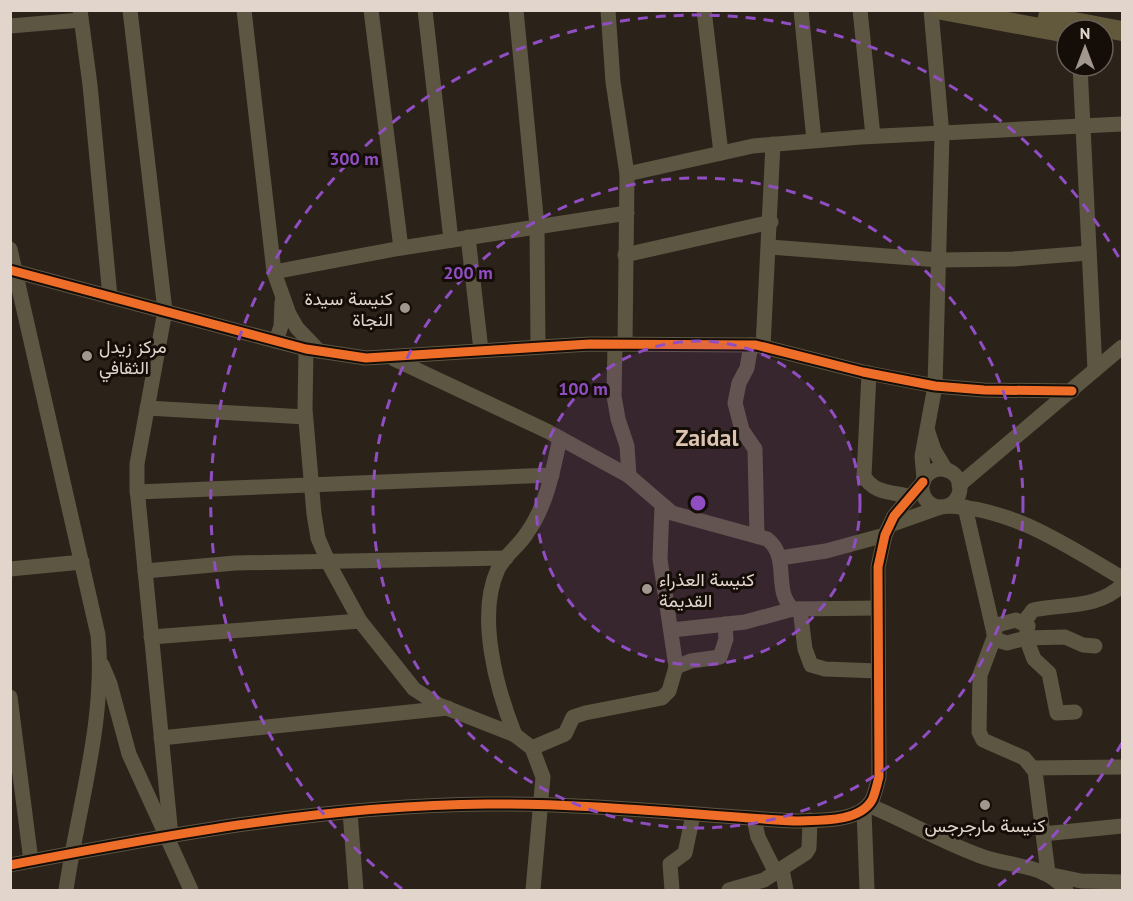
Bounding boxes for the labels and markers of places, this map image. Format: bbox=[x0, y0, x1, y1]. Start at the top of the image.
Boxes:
place label: كنيسة سيدة النجاة bbox=[304, 287, 393, 331]
marker: كنيسة سيدة النجاة bbox=[398, 301, 412, 315]
place label: مركز زيدل الثقافي bbox=[99, 335, 166, 383]
marker: مركز زيدل الثقافي bbox=[80, 349, 94, 363]
centre of rings bbox=[688, 493, 708, 513]
place label: كنيسة العذراء القديمة bbox=[659, 568, 755, 612]
marker: كنيسة العذراء القديمة bbox=[640, 582, 654, 596]
marker: كنيسة مارجرجس bbox=[978, 798, 992, 812]
place label: كنيسة مارجرجس bbox=[925, 814, 1045, 837]

